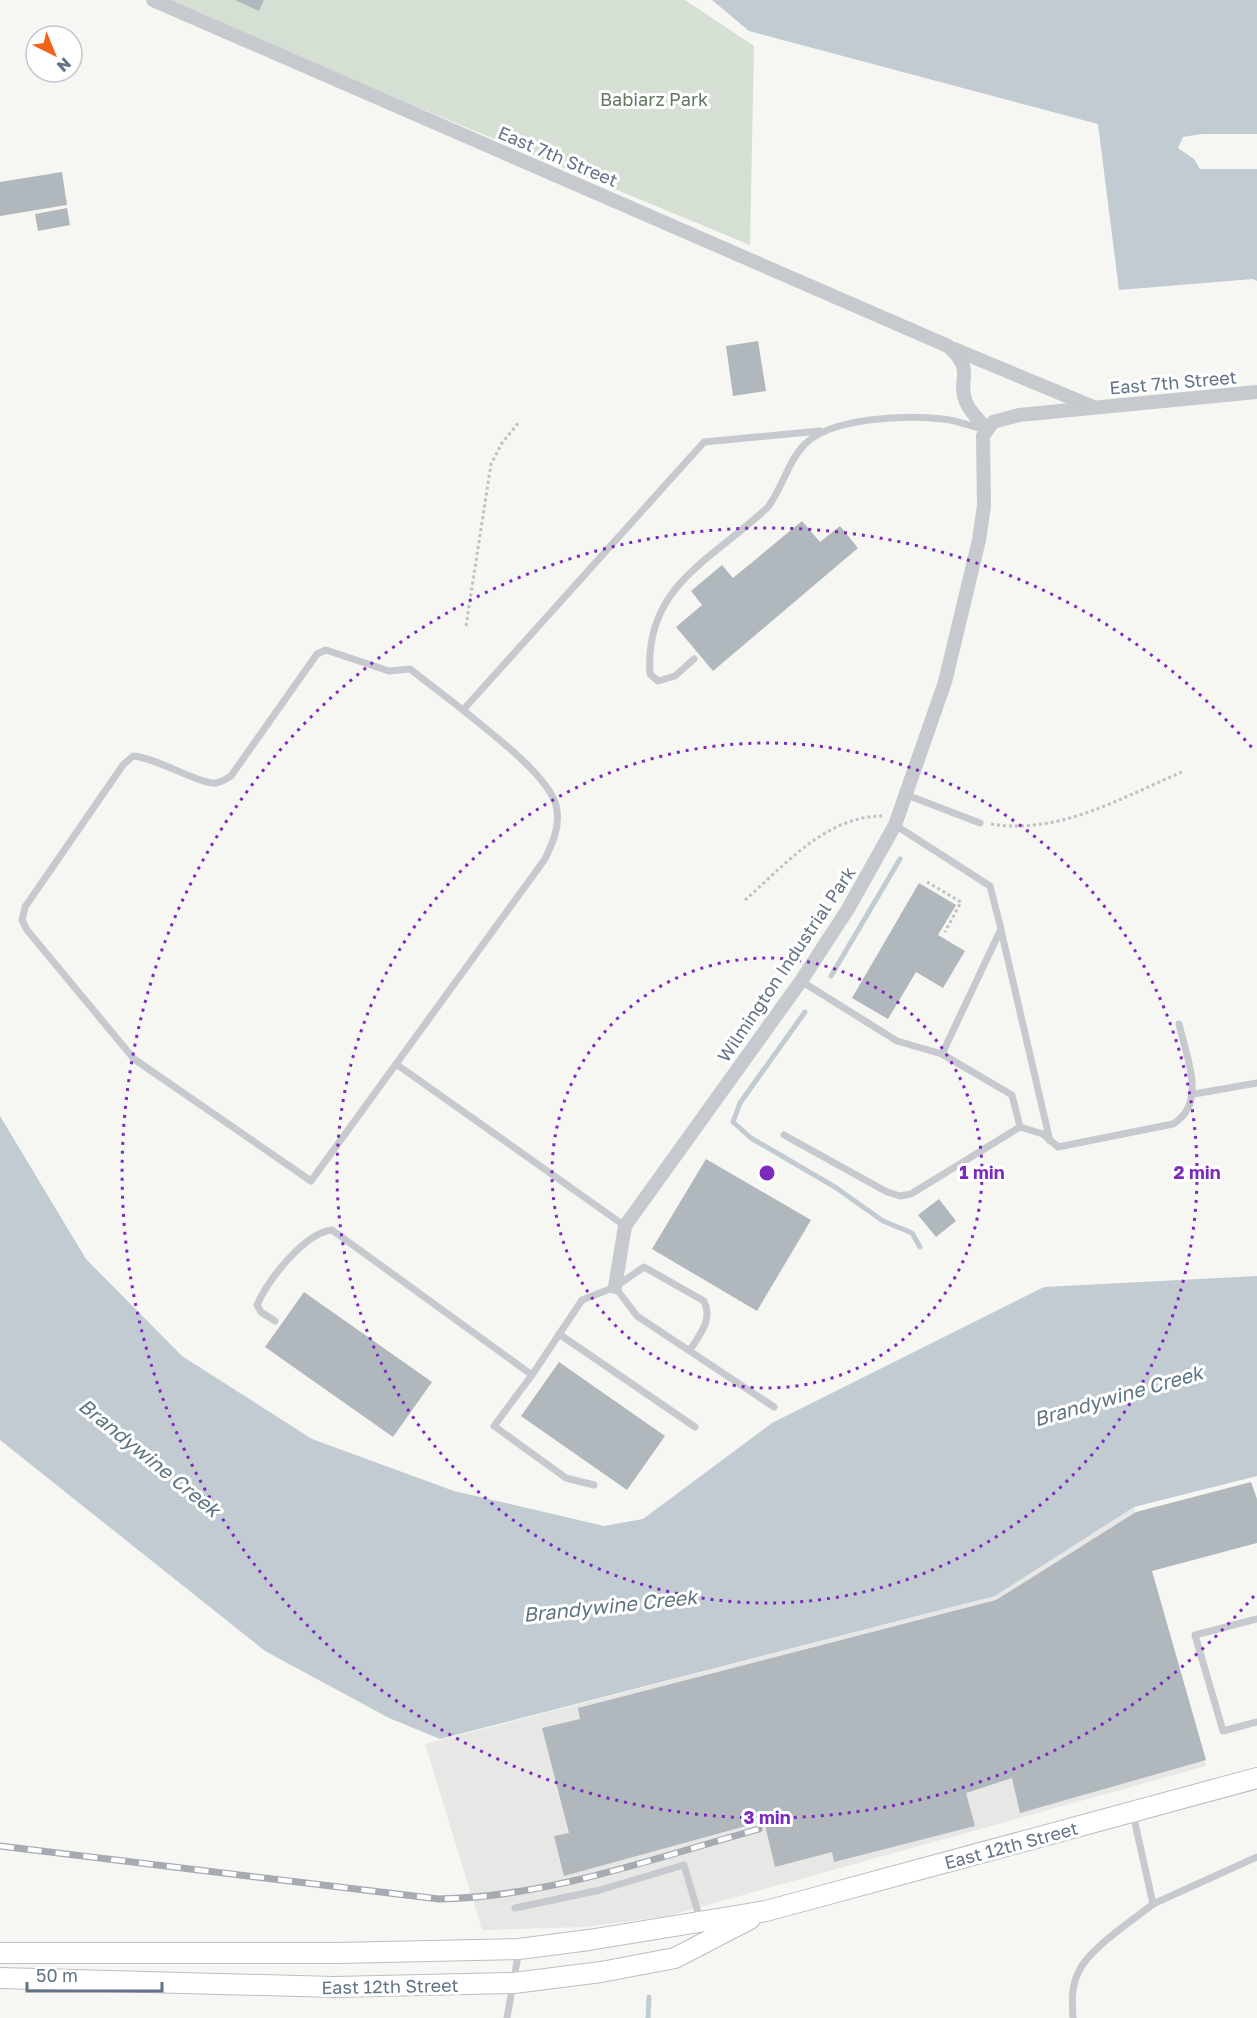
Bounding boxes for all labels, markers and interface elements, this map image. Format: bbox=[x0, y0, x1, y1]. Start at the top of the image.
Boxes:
north arrow bbox=[24, 24, 84, 84]
text: N bbox=[53, 54, 76, 76]
park label: Babiarz Park bbox=[600, 88, 708, 110]
street label: East 7th Street bbox=[495, 121, 621, 191]
street label: East 7th Street bbox=[1108, 365, 1238, 399]
street label: Wilmington Industrial Park bbox=[712, 862, 860, 1066]
text: 1 min bbox=[959, 1161, 1005, 1183]
text: 2 min bbox=[1173, 1161, 1221, 1183]
centre of rings bbox=[757, 1163, 777, 1183]
water label: Brandywine Creek bbox=[1031, 1359, 1208, 1432]
water label: Brandywine Creek bbox=[74, 1393, 228, 1524]
water label: Brandywine Creek bbox=[522, 1584, 701, 1627]
text: 3 min bbox=[743, 1806, 791, 1828]
street label: East 12th Street bbox=[942, 1817, 1080, 1873]
scale bar bbox=[27, 1955, 162, 1993]
text: 50 m bbox=[36, 1964, 78, 1986]
street label: East 12th Street bbox=[321, 1974, 459, 1998]

